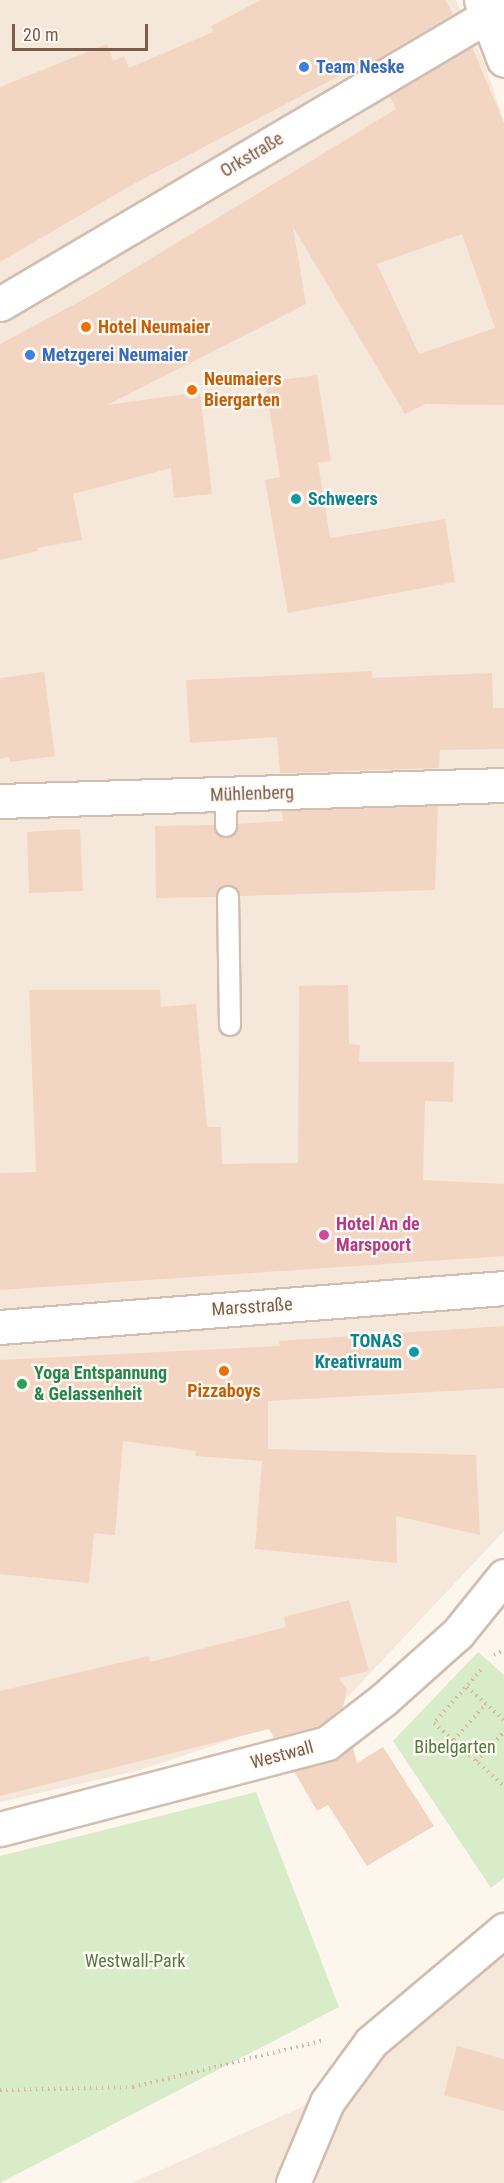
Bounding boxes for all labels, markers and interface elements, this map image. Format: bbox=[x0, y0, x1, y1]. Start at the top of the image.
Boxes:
scale bar bbox=[15, 12, 152, 50]
text: 20 m bbox=[23, 24, 58, 45]
place label: Team Neske bbox=[316, 56, 404, 78]
marker: Team Neske bbox=[297, 60, 311, 74]
street label: Orkstraße bbox=[217, 128, 287, 182]
place label: Hotel Neumaier bbox=[98, 316, 210, 338]
marker: Hotel Neumaier bbox=[79, 320, 93, 334]
place label: Metzgerei Neumaier bbox=[42, 344, 188, 366]
marker: Metzgerei Neumaier bbox=[23, 348, 37, 362]
place label: Neumaiers Biergarten bbox=[204, 369, 282, 412]
marker: Neumaiers Biergarten bbox=[185, 383, 199, 397]
place label: Schweers bbox=[308, 488, 378, 510]
marker: Schweers bbox=[289, 492, 303, 506]
street label: Mühlenberg bbox=[210, 782, 294, 806]
place label: Hotel An de Marspoort bbox=[336, 1214, 420, 1256]
marker: Hotel An de Marspoort bbox=[317, 1228, 331, 1242]
street label: Marsstraße bbox=[211, 1293, 293, 1321]
place label: TONAS Kreativraum bbox=[315, 1331, 402, 1374]
marker: TONAS Kreativraum bbox=[407, 1345, 421, 1359]
place label: Yoga Entspannung & Gelassenheit bbox=[34, 1363, 167, 1406]
marker: Pizzaboys bbox=[217, 1364, 231, 1378]
marker: Yoga Entspannung & Gelassenheit bbox=[15, 1377, 29, 1391]
place label: Pizzaboys bbox=[187, 1380, 261, 1402]
street label: Westwall bbox=[248, 1736, 316, 1774]
park label: Bibelgarten bbox=[414, 1736, 496, 1758]
park label: Westwall-Park bbox=[85, 1950, 185, 1972]

